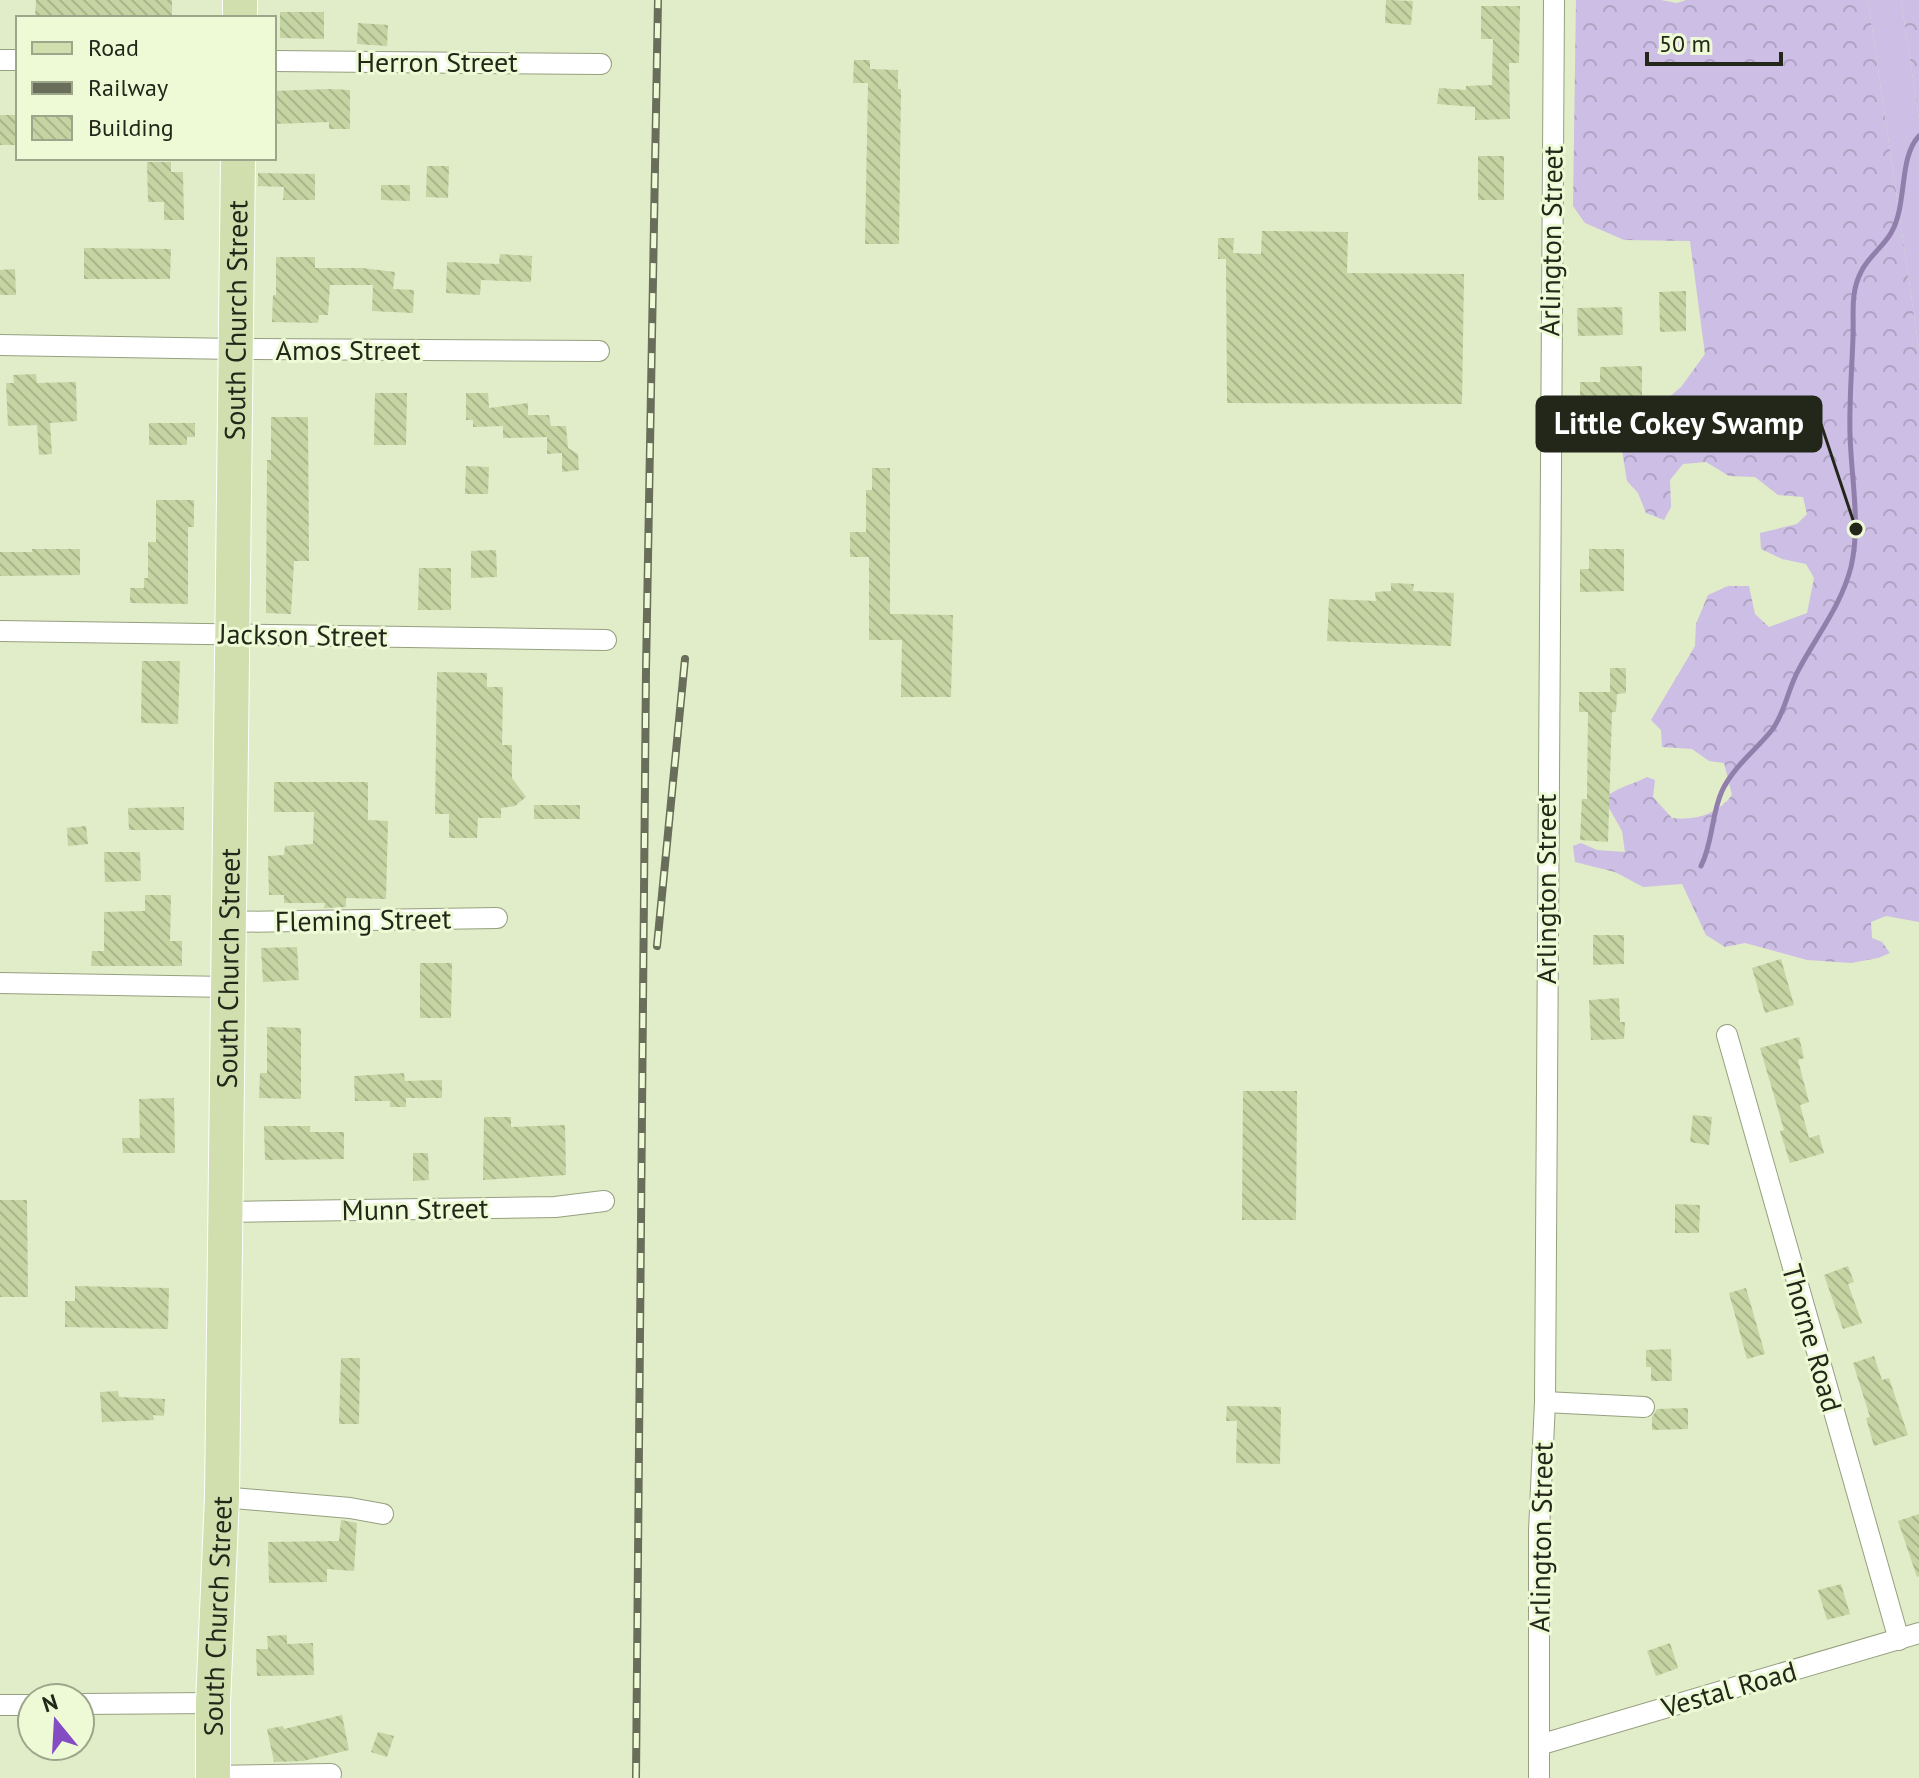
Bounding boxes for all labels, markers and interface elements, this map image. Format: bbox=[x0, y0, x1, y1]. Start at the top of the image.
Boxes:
legend bbox=[16, 16, 276, 160]
scale bar bbox=[1647, 16, 1781, 66]
text: 50 m bbox=[1659, 28, 1711, 59]
text: Road bbox=[88, 32, 139, 63]
street label: Herron Street bbox=[356, 43, 518, 80]
text: Railway bbox=[88, 72, 168, 103]
text: Building bbox=[88, 112, 174, 143]
street label: Arlington Street bbox=[1530, 145, 1571, 337]
street label: South Church Street bbox=[216, 199, 256, 441]
street label: Amos Street bbox=[276, 331, 421, 368]
callout: Little Cokey Swamp bbox=[1537, 397, 1821, 451]
text: Little Cokey Swamp bbox=[1554, 403, 1804, 442]
street label: Jackson Street bbox=[217, 615, 388, 654]
street label: Arlington Street bbox=[1527, 793, 1564, 984]
street label: South Church Street bbox=[208, 847, 248, 1089]
street label: Fleming Street bbox=[274, 899, 452, 940]
street label: Munn Street bbox=[341, 1189, 489, 1228]
street label: Thorne Road bbox=[1774, 1260, 1851, 1416]
street label: Arlington Street bbox=[1520, 1441, 1561, 1633]
street label: South Church Street bbox=[194, 1495, 240, 1736]
street label: Vestal Road bbox=[1656, 1652, 1801, 1726]
north arrow bbox=[16, 1682, 96, 1762]
text: N bbox=[39, 1687, 61, 1719]

